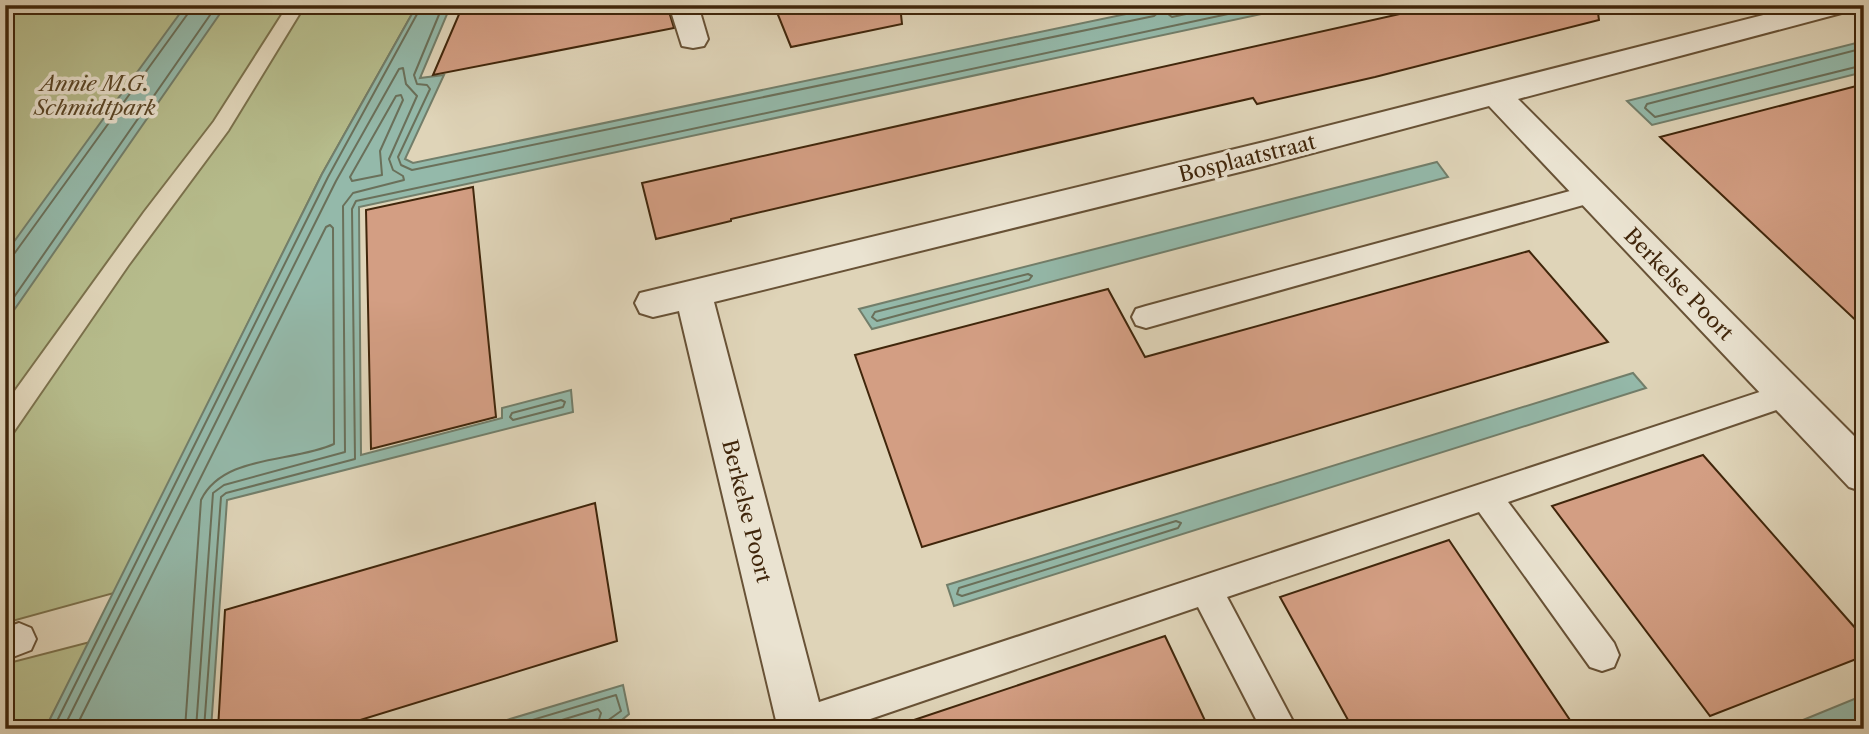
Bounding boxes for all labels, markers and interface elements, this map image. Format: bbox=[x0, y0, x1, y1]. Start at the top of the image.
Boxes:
park label: Annie M.G. Schmidtpark bbox=[32, 71, 156, 120]
street label: Bosplaatstraat bbox=[1176, 129, 1319, 187]
street label: Berkelse Poort bbox=[1619, 223, 1739, 346]
street label: Berkelse Poort bbox=[717, 437, 777, 586]

